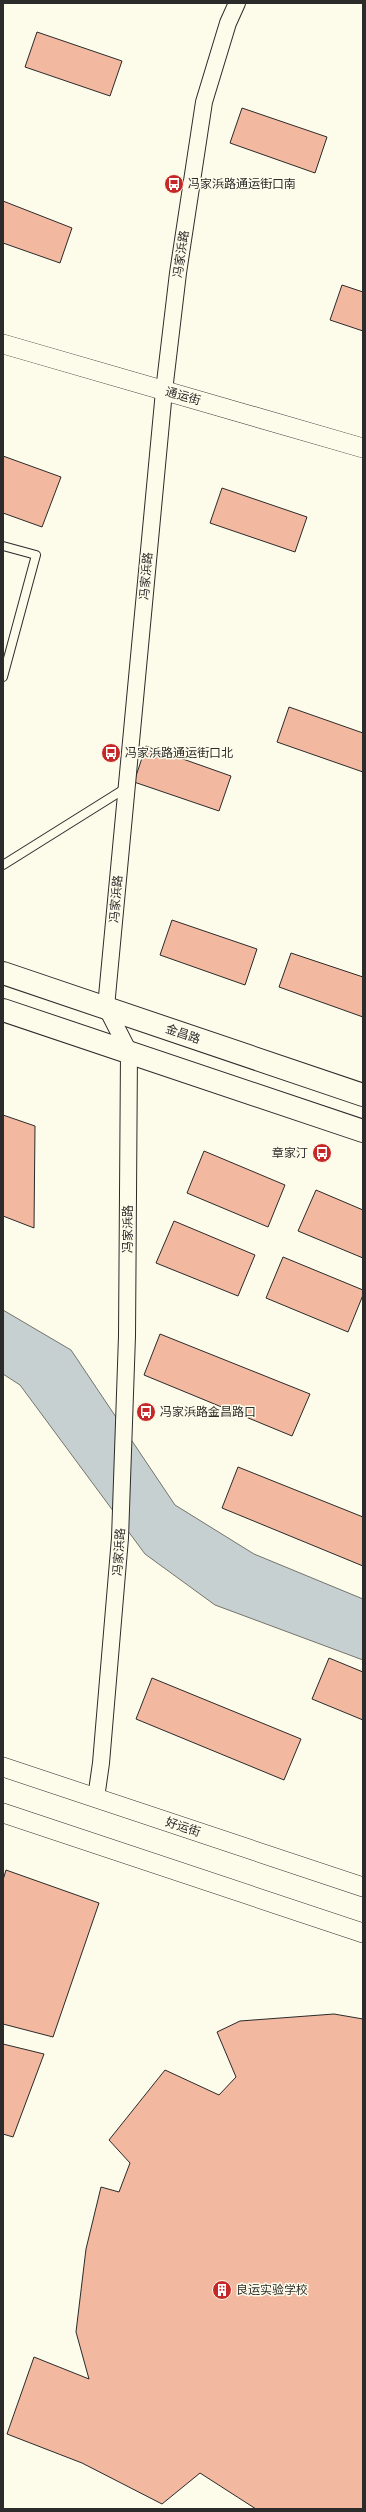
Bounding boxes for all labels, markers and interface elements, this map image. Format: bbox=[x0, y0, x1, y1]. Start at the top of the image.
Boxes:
bus stop icon: 冯家浜路通运街口南 bbox=[163, 173, 185, 195]
place label: 冯家浜路通运街口南 bbox=[188, 175, 296, 192]
street label: 冯家浜路 bbox=[169, 229, 192, 279]
street label: 通运街 bbox=[163, 382, 203, 409]
street label: 冯家浜路 bbox=[135, 551, 156, 601]
bus stop icon: 冯家浜路通运街口北 bbox=[100, 742, 122, 764]
place label: 冯家浜路通运街口北 bbox=[125, 744, 233, 761]
street label: 冯家浜路 bbox=[105, 874, 126, 924]
street label: 金昌路 bbox=[163, 1020, 203, 1047]
bus stop icon: 章家汀 bbox=[311, 1142, 333, 1164]
place label: 章家汀 bbox=[272, 1144, 308, 1161]
street label: 冯家浜路 bbox=[119, 1205, 136, 1253]
bus stop icon: 冯家浜路金昌路口 bbox=[135, 1401, 157, 1423]
place label: 冯家浜路金昌路口 bbox=[160, 1403, 256, 1420]
street label: 冯家浜路 bbox=[108, 1527, 129, 1577]
street label: 好运街 bbox=[163, 1813, 203, 1840]
building icon: 良运实验学校 bbox=[211, 2279, 233, 2301]
place label: 良运实验学校 bbox=[236, 2281, 308, 2298]

